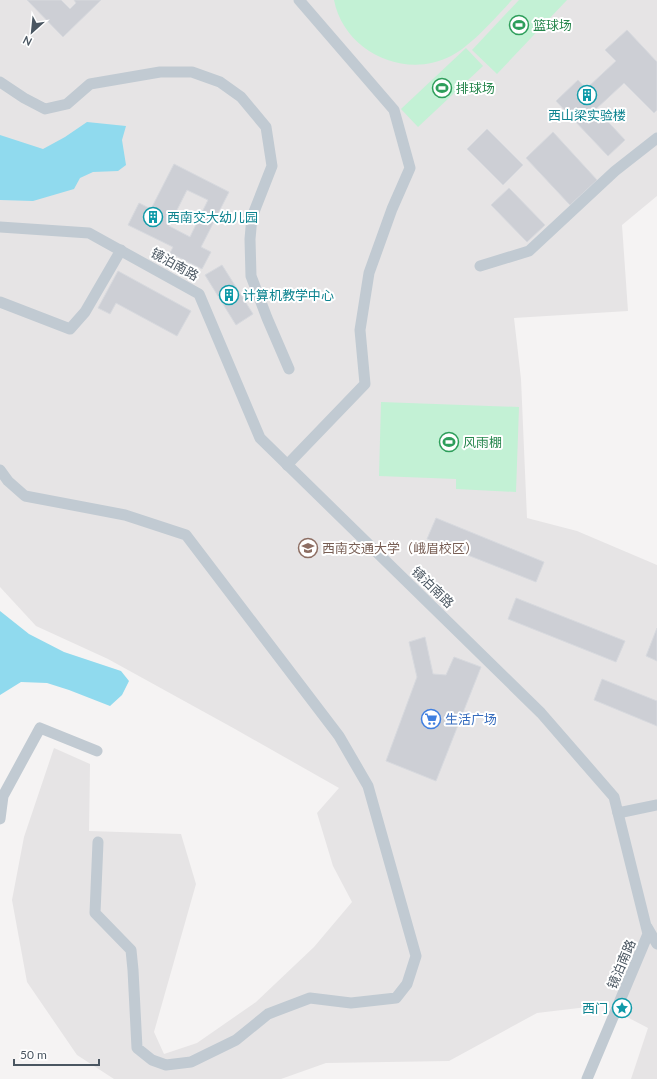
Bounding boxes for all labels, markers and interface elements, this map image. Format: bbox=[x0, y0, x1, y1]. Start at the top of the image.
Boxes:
north arrow bbox=[12, 12, 52, 52]
sports icon: 篮球场 bbox=[508, 14, 530, 36]
place label: 篮球场 bbox=[533, 17, 572, 33]
text: N bbox=[21, 34, 34, 49]
sports icon: 排球场 bbox=[431, 77, 453, 99]
place label: 排球场 bbox=[456, 80, 495, 96]
building icon: 西山梁实验楼 bbox=[576, 84, 598, 106]
place label: 西山梁实验楼 bbox=[548, 107, 626, 123]
building icon: 西南交大幼儿园 bbox=[142, 206, 164, 228]
place label: 西南交大幼儿园 bbox=[167, 209, 258, 225]
street label: 镜泊南路 bbox=[148, 244, 202, 284]
building icon: 计算机教学中心 bbox=[218, 284, 240, 306]
place label: 计算机教学中心 bbox=[243, 287, 334, 303]
sports icon: 风雨棚 bbox=[438, 431, 460, 453]
place label: 风雨棚 bbox=[463, 434, 502, 450]
school or university icon: 西南交通大学（峨眉校区） bbox=[297, 537, 319, 559]
place label: 西南交通大学（峨眉校区） bbox=[322, 540, 478, 556]
street label: 镜泊南路 bbox=[409, 563, 457, 611]
supermarket icon: 生活广场 bbox=[420, 708, 442, 730]
place label: 生活广场 bbox=[445, 711, 497, 727]
street label: 镜泊南路 bbox=[603, 937, 639, 991]
place icon: 西门 bbox=[611, 997, 633, 1019]
place label: 西门 bbox=[582, 1000, 608, 1016]
scale bar bbox=[14, 1041, 99, 1067]
text: 50 m bbox=[20, 1047, 47, 1062]

